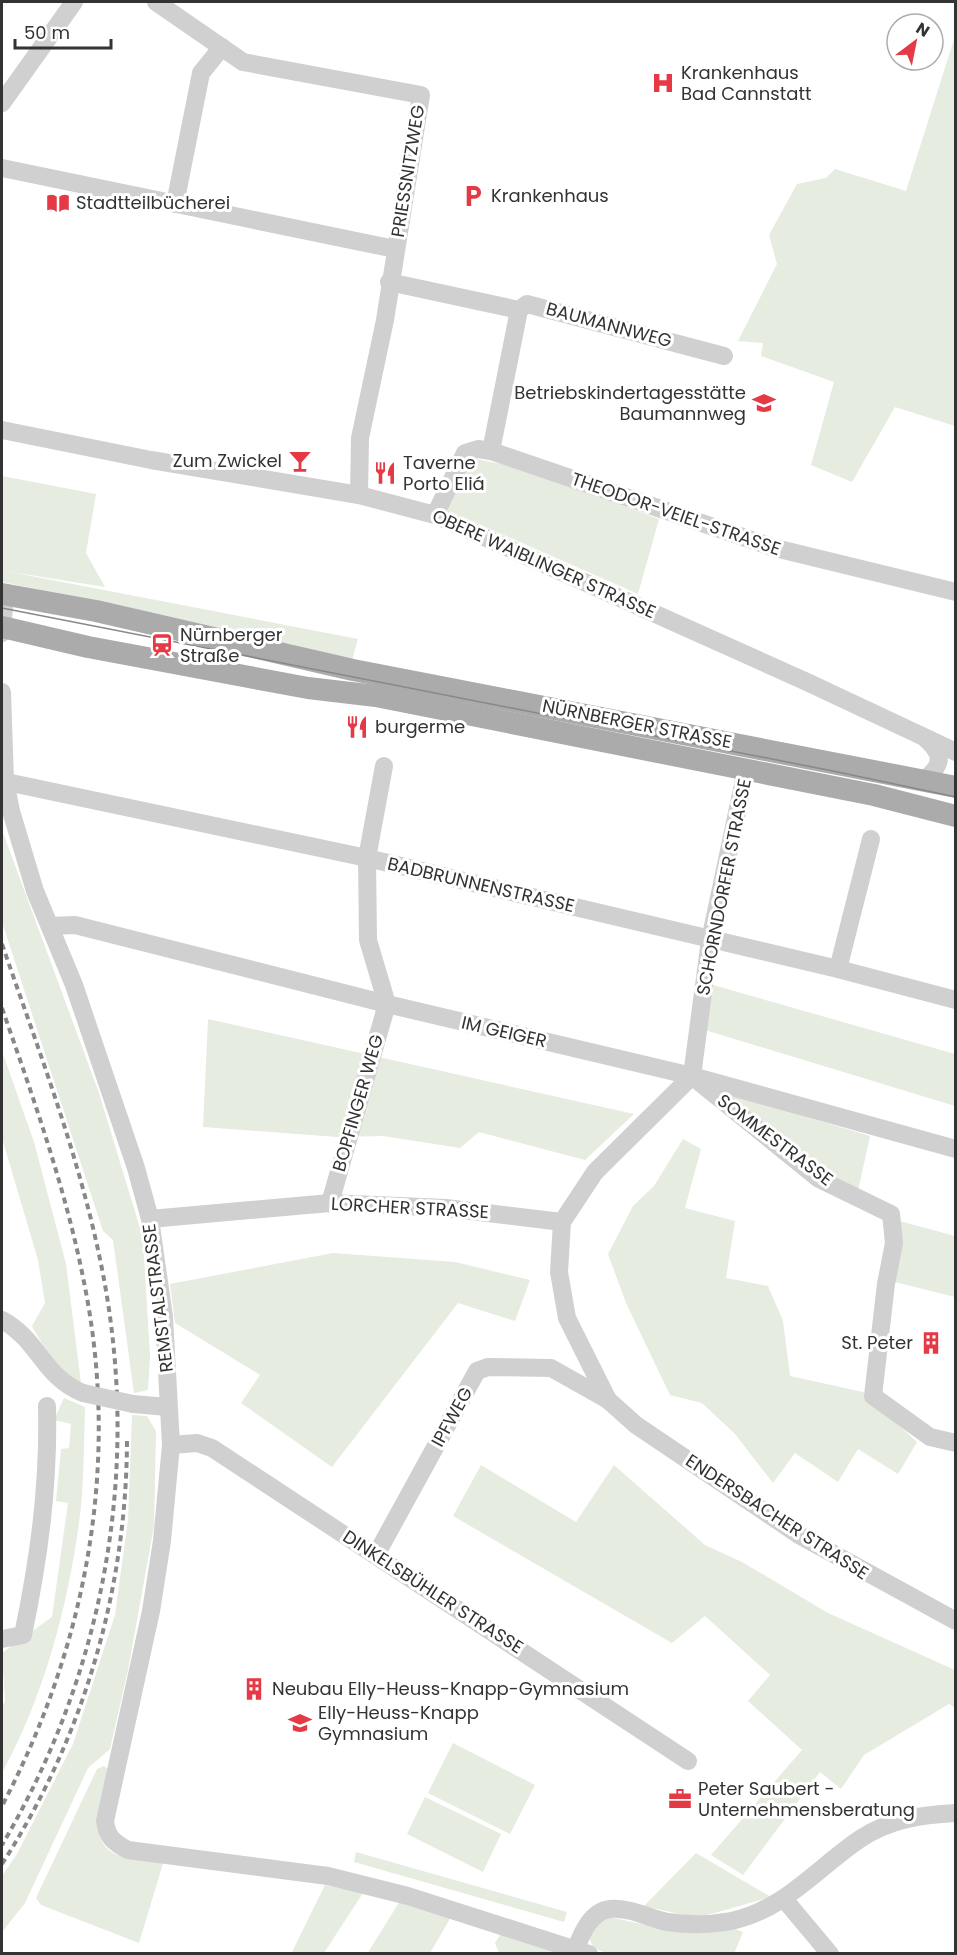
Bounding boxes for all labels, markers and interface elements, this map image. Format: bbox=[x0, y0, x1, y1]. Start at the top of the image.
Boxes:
scale bar bbox=[15, 12, 111, 50]
north arrow bbox=[885, 12, 945, 72]
text: N bbox=[911, 17, 934, 43]
text: 50 m bbox=[24, 20, 70, 45]
place label: Krankenhaus Bad Cannstatt bbox=[681, 60, 812, 106]
hospital icon: Krankenhaus Bad Cannstatt bbox=[650, 70, 676, 96]
street label: PRIESSNITZWEG bbox=[385, 103, 430, 239]
parking icon: Krankenhaus bbox=[460, 183, 486, 209]
place label: Krankenhaus bbox=[491, 183, 609, 208]
library icon: Stadtteilbücherei bbox=[45, 190, 71, 216]
place label: Stadtteilbücherei bbox=[76, 190, 230, 215]
street label: BAUMANNWEG bbox=[544, 296, 675, 353]
place label: Betriebskindertagesstätte Baumannweg bbox=[514, 380, 746, 426]
school or university icon: Betriebskindertagesstätte Baumannweg bbox=[751, 390, 777, 416]
place label: Zum Zwickel bbox=[173, 448, 282, 473]
bar icon: Zum Zwickel bbox=[287, 448, 313, 474]
place label: Taverne Porto Eliá bbox=[403, 450, 485, 496]
restaurant icon: Taverne Porto Eliá bbox=[372, 460, 398, 486]
street label: THEODOR-VEIEL-STRASSE bbox=[568, 466, 784, 561]
street label: OBERE WAIBLINGER STRASSE bbox=[429, 503, 660, 624]
place label: Nürnberger Straße bbox=[180, 622, 283, 668]
station icon: Nürnberger Straße bbox=[149, 632, 175, 658]
street label: NÜRNBERGER STRASSE bbox=[540, 693, 734, 754]
restaurant icon: burgerme bbox=[344, 714, 370, 740]
place label: burgerme bbox=[375, 714, 465, 739]
street label: SCHORNDORFER STRASSE bbox=[690, 776, 757, 997]
street label: BADBRUNNENSTRASSE bbox=[385, 851, 577, 918]
street label: IM GEIGER bbox=[459, 1010, 549, 1053]
street label: BOPFINGER WEG bbox=[326, 1031, 389, 1174]
street label: SOMMESTRASSE bbox=[712, 1088, 838, 1191]
street label: LORCHER STRASSE bbox=[331, 1191, 490, 1224]
street label: REMSTALSTRASSE bbox=[136, 1222, 179, 1374]
place label: St. Peter bbox=[841, 1330, 913, 1355]
building icon: St. Peter bbox=[918, 1330, 944, 1356]
street label: IPFWEG bbox=[425, 1382, 478, 1451]
street label: ENDERSBACHER STRASSE bbox=[681, 1448, 874, 1585]
street label: DINKELSBÜHLER STRASSE bbox=[338, 1524, 528, 1659]
building icon: Neubau Elly-Heuss-Knapp-Gymnasium bbox=[241, 1676, 267, 1702]
place label: Neubau Elly-Heuss-Knapp-Gymnasium bbox=[272, 1676, 629, 1701]
place label: Elly-Heuss-Knapp Gymnasium bbox=[318, 1700, 479, 1746]
school or university icon: Elly-Heuss-Knapp Gymnasium bbox=[287, 1710, 313, 1736]
place label: Peter Saubert - Unternehmensberatung bbox=[698, 1776, 915, 1822]
office icon: Peter Saubert - Unternehmensberatung bbox=[667, 1786, 693, 1812]

